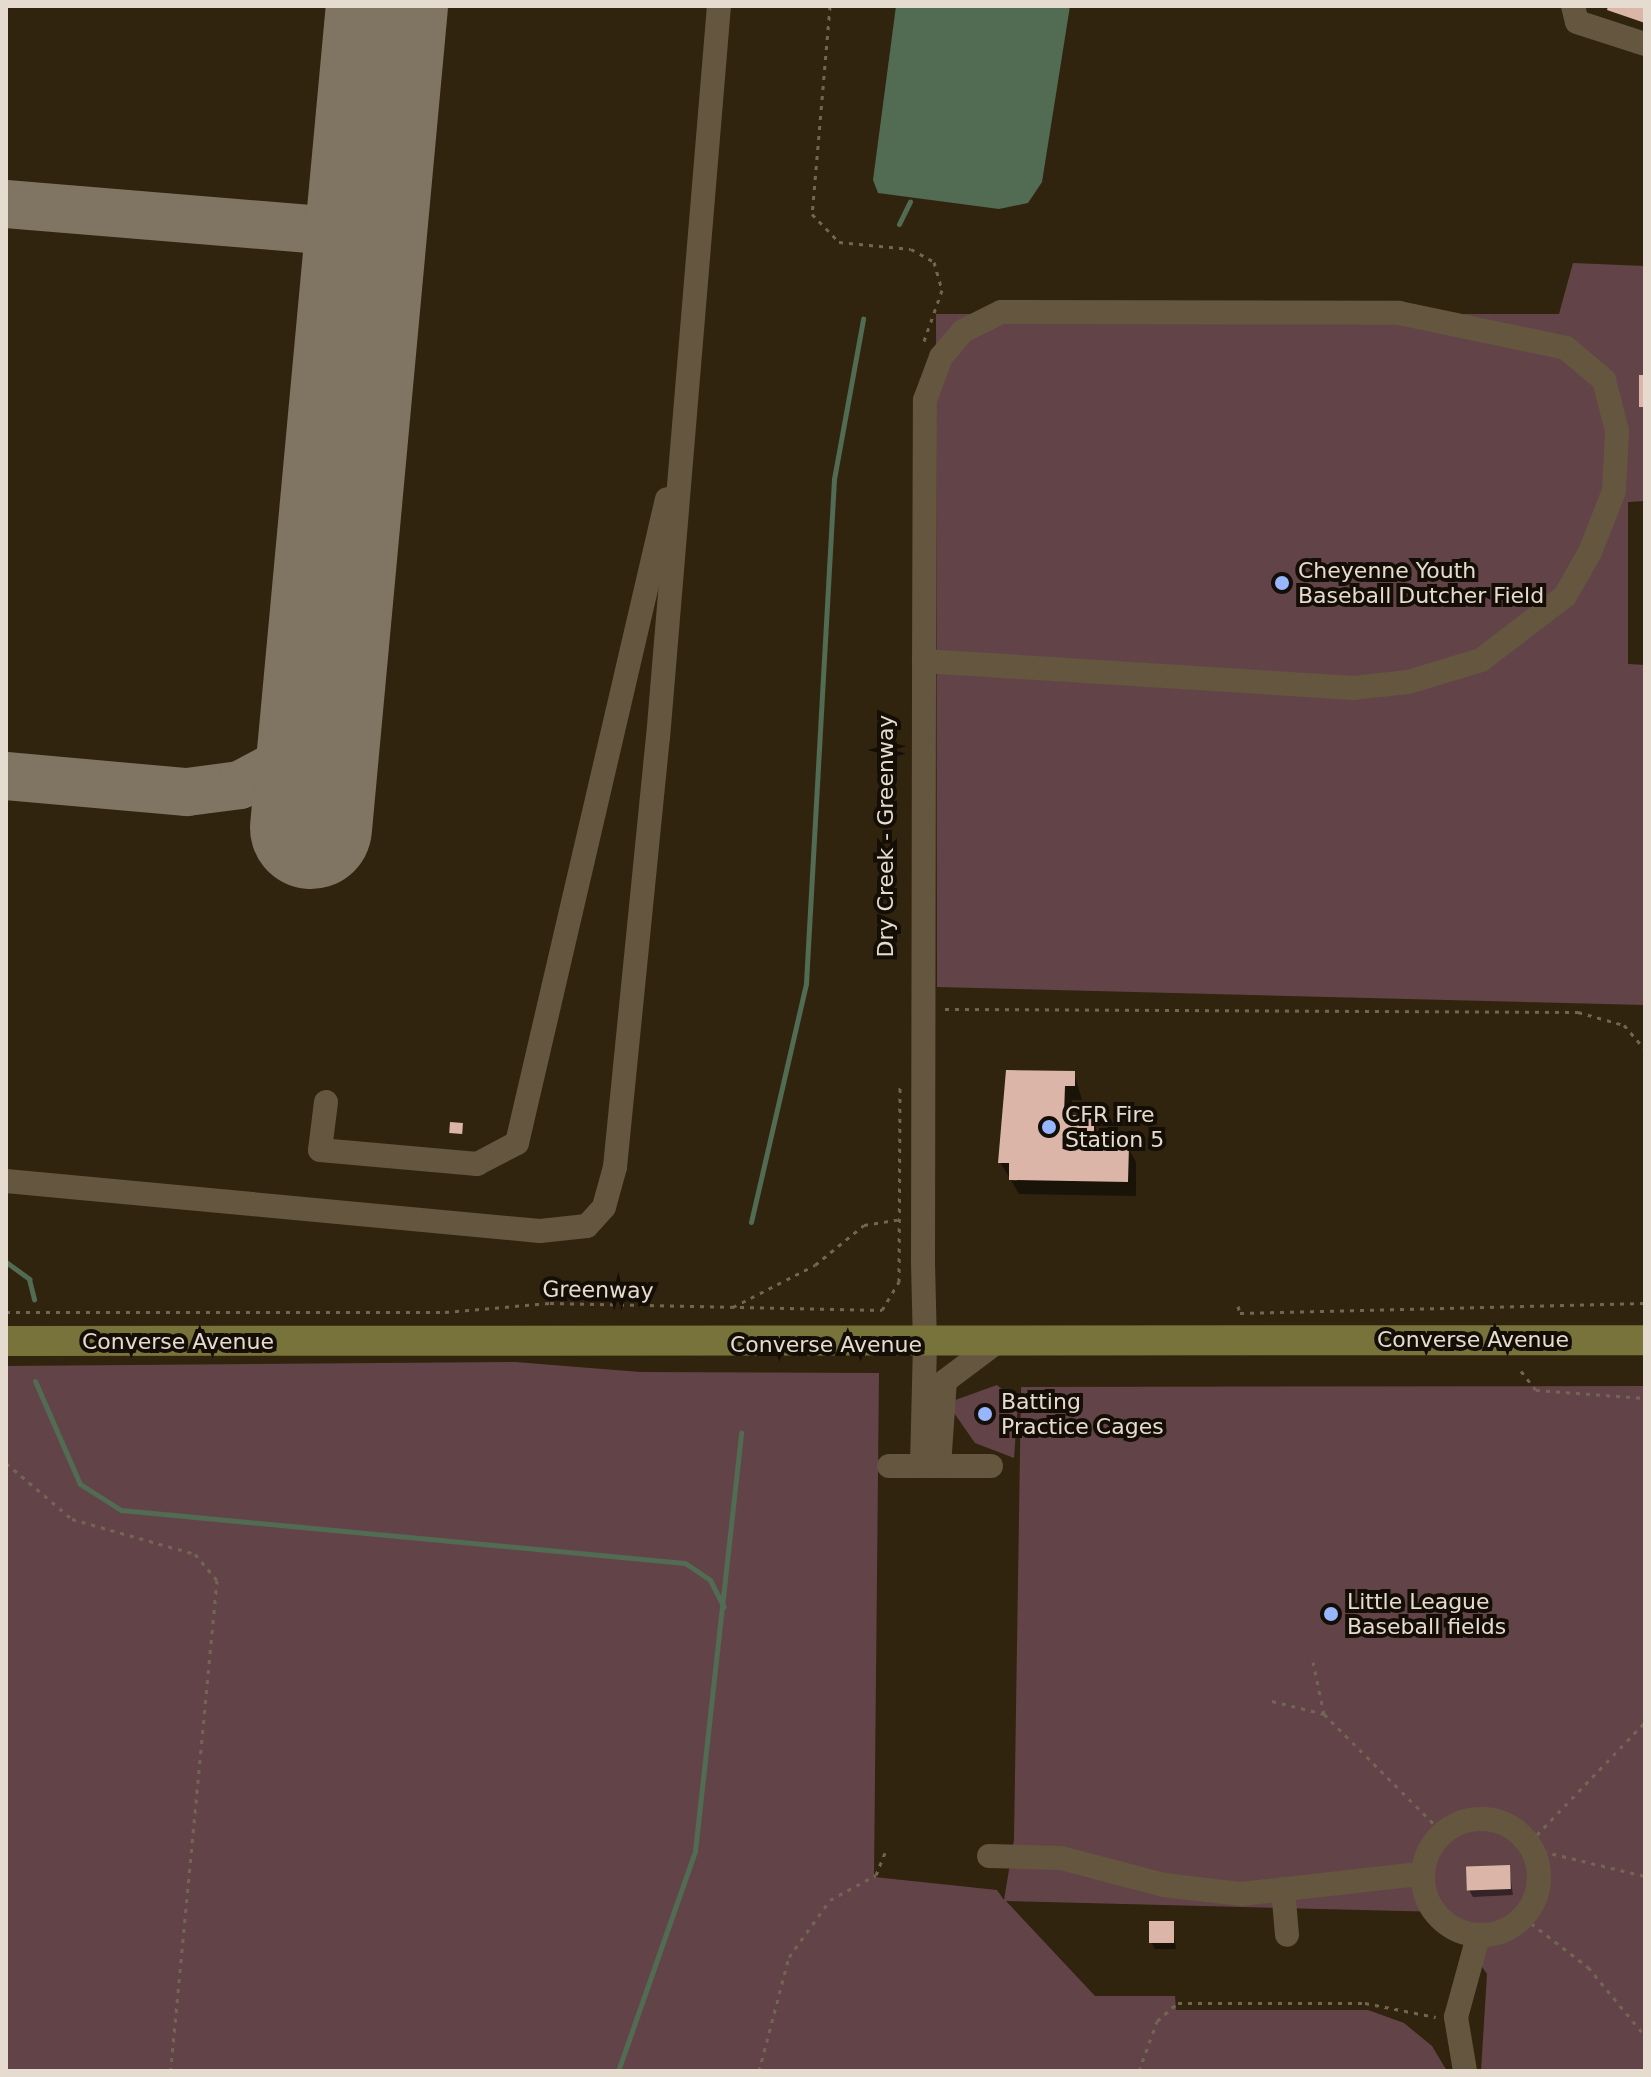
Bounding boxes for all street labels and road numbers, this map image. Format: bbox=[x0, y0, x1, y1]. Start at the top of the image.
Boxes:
street label: Dry Creek - Greenway bbox=[873, 715, 899, 957]
street label: Greenway bbox=[542, 1276, 654, 1304]
street label: Converse Avenue bbox=[1377, 1327, 1569, 1353]
street label: Converse Avenue bbox=[82, 1329, 274, 1355]
street label: Converse Avenue bbox=[730, 1332, 922, 1358]

